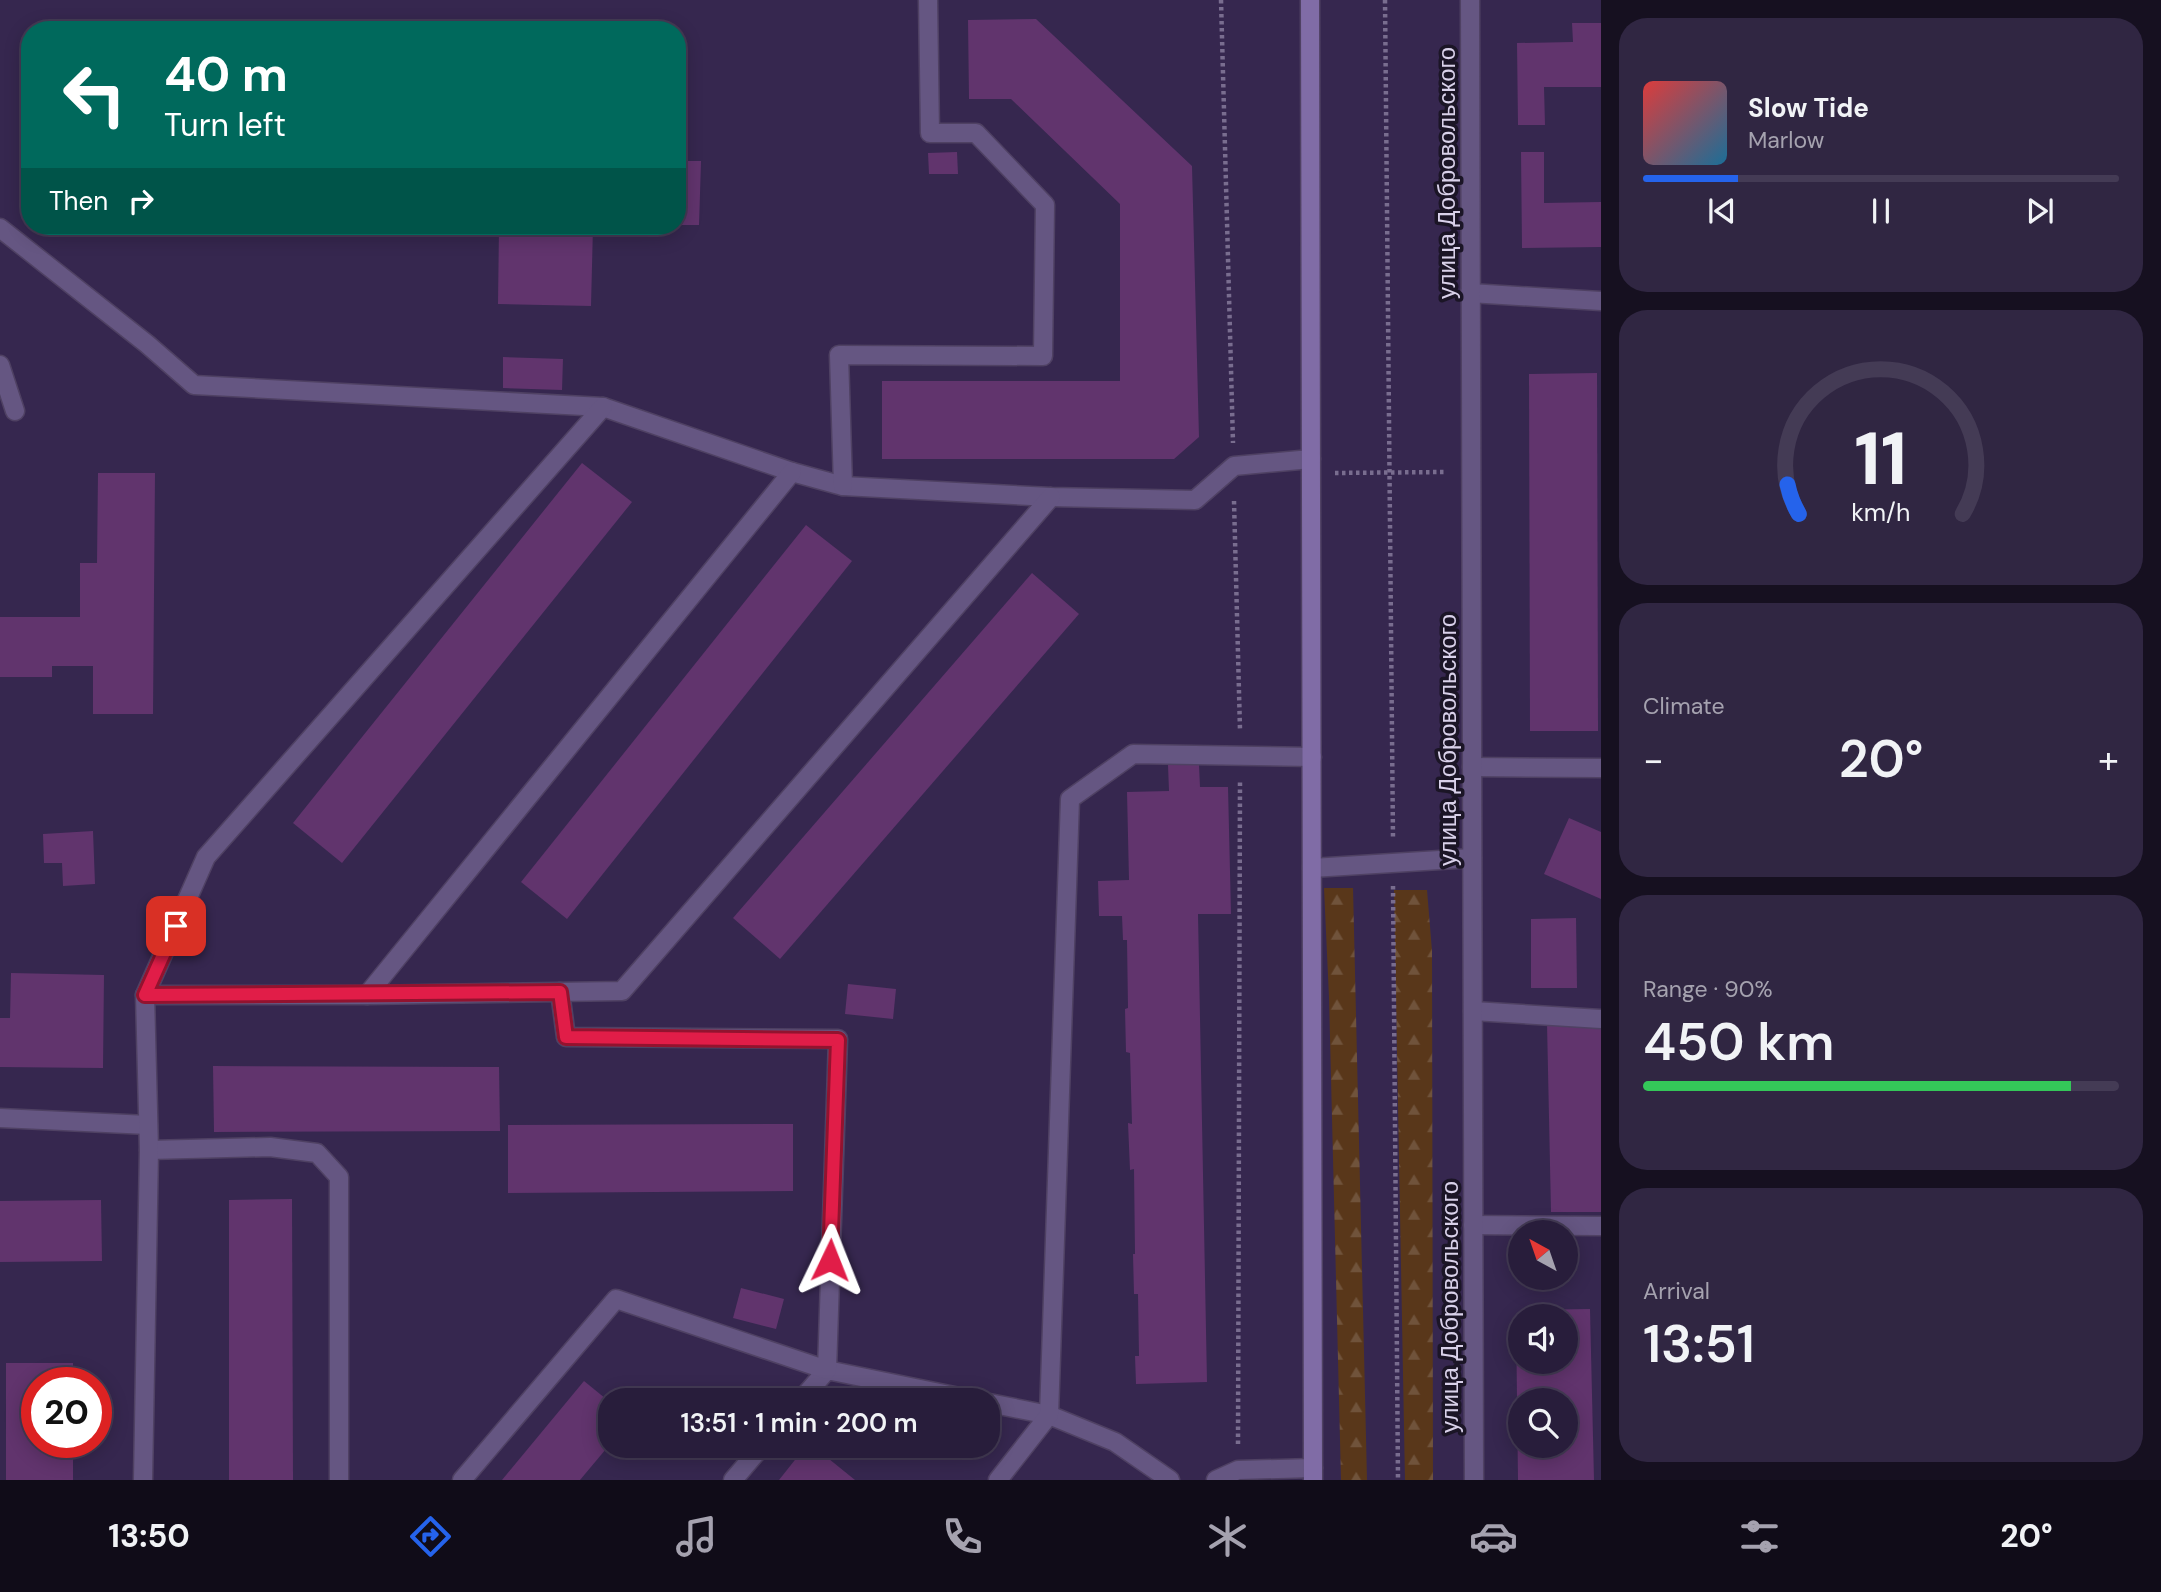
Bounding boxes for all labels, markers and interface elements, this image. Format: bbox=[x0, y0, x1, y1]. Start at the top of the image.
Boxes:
text: 40 m bbox=[164, 42, 288, 106]
street label: улица Добровольского bbox=[1431, 47, 1462, 299]
icon: left bbox=[49, 49, 140, 140]
text: Slow Tide bbox=[1748, 91, 1869, 125]
text: Turn left bbox=[164, 104, 286, 146]
text: Marlow bbox=[1748, 125, 1824, 155]
icon: right bbox=[122, 182, 160, 220]
text: Then bbox=[49, 184, 108, 218]
icon: previous bbox=[1703, 192, 1741, 230]
icon: pause bbox=[1862, 192, 1900, 230]
icon: next bbox=[2021, 192, 2059, 230]
text: 11 bbox=[1855, 412, 1908, 507]
text: km/h bbox=[1851, 495, 1911, 528]
street label: улица Добровольского bbox=[1432, 614, 1463, 866]
text: Climate bbox=[1643, 691, 1725, 721]
text: 20° bbox=[1839, 725, 1923, 793]
text: − bbox=[1643, 735, 1664, 785]
text: + bbox=[2098, 735, 2119, 785]
pin bbox=[146, 896, 206, 956]
icon: arrive bbox=[157, 907, 195, 945]
text: Range · 90% bbox=[1643, 974, 1773, 1004]
text: 450 km bbox=[1643, 1008, 1834, 1076]
street label: улица Добровольского bbox=[1434, 1181, 1465, 1433]
north arrow bbox=[1508, 1220, 1578, 1290]
map controls bbox=[1508, 1220, 1578, 1458]
position arrow bbox=[793, 1223, 867, 1297]
text: Arrival bbox=[1643, 1276, 1710, 1306]
button: sound bbox=[1508, 1304, 1578, 1374]
text: 13:51 bbox=[1643, 1310, 1755, 1378]
speed limit sign: 20 bbox=[21, 1367, 112, 1458]
button: search bbox=[1508, 1388, 1578, 1458]
text: 13:51 · 1 min · 200 m bbox=[680, 1406, 918, 1440]
icon: directions bbox=[406, 1512, 455, 1561]
icon: music bbox=[672, 1512, 721, 1561]
icon: phone bbox=[938, 1512, 987, 1561]
icon: climate bbox=[1203, 1512, 1252, 1561]
icon: car bbox=[1469, 1512, 1518, 1561]
icon: filters bbox=[1735, 1512, 1784, 1561]
text: 13:50 bbox=[108, 1515, 190, 1557]
text: 20° bbox=[2000, 1515, 2053, 1557]

